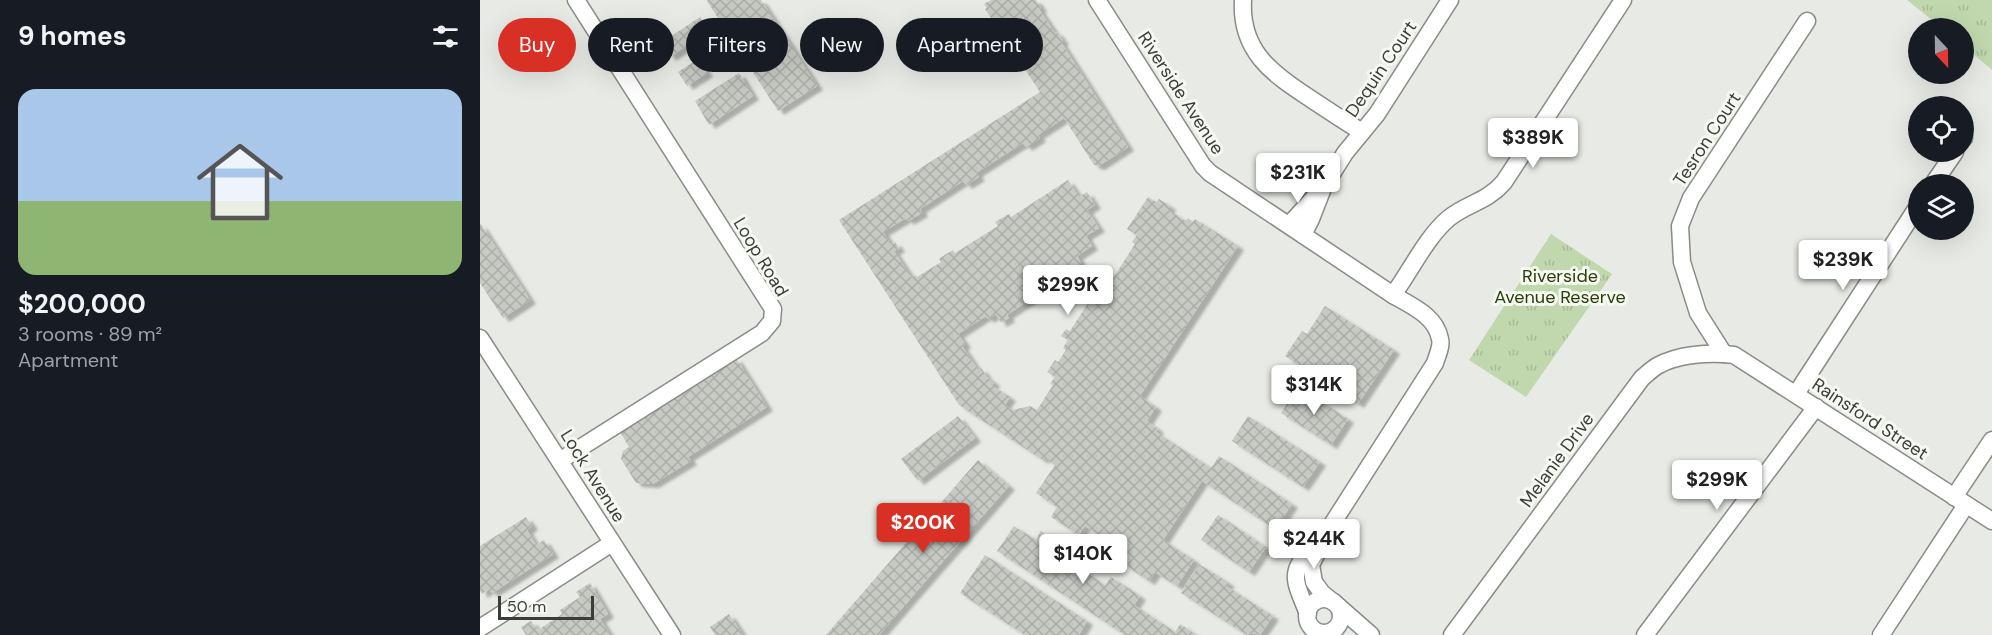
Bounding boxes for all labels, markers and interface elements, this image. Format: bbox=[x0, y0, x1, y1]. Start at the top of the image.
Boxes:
street label: Dequin Court bbox=[1340, 16, 1422, 122]
chip: Buy bbox=[498, 18, 576, 72]
chip: Rent bbox=[588, 18, 674, 72]
chip: Filters bbox=[686, 18, 788, 72]
chip: New bbox=[800, 18, 884, 72]
chip: Apartment bbox=[896, 18, 1043, 72]
north arrow bbox=[1908, 18, 1974, 84]
map controls bbox=[1908, 18, 1974, 240]
text: 9 homes bbox=[18, 19, 127, 53]
icon: filters bbox=[429, 20, 462, 53]
street label: Riverside Avenue bbox=[1132, 27, 1230, 159]
street label: Tesron Court bbox=[1668, 87, 1746, 191]
button: locate bbox=[1908, 96, 1974, 162]
pin: $389K bbox=[1491, 118, 1575, 169]
text: $389K bbox=[1502, 124, 1564, 150]
icon: home bbox=[186, 128, 294, 236]
pin: $231K bbox=[1256, 153, 1340, 204]
text: $231K bbox=[1270, 159, 1326, 185]
button: layers bbox=[1908, 174, 1974, 240]
street label: Loop Road bbox=[728, 213, 794, 301]
pin: $239K bbox=[1801, 240, 1885, 291]
text: $239K bbox=[1813, 246, 1873, 272]
park label: Riverside Avenue Reserve bbox=[1494, 264, 1626, 309]
pin: $299K bbox=[1026, 265, 1110, 316]
text: $299K bbox=[1037, 271, 1099, 297]
text: $200,000 bbox=[18, 287, 146, 321]
text: 3 rooms · 89 m² bbox=[18, 321, 162, 347]
text: Apartment bbox=[18, 347, 118, 373]
pin: $314K bbox=[1272, 365, 1356, 416]
text: $314K bbox=[1285, 371, 1343, 397]
street label: Rainsford Street bbox=[1807, 373, 1933, 465]
street label: Melanie Drive bbox=[1515, 408, 1599, 512]
street label: Lock Avenue bbox=[555, 425, 631, 527]
pin: $299K bbox=[1675, 460, 1759, 511]
text: $299K bbox=[1686, 466, 1748, 492]
pin: $200K bbox=[881, 503, 965, 554]
text: $200K bbox=[891, 509, 955, 535]
pin: $244K bbox=[1272, 519, 1356, 570]
text: $244K bbox=[1283, 525, 1345, 551]
pin: $140K bbox=[1041, 534, 1125, 585]
text: $140K bbox=[1053, 540, 1113, 566]
scale bar bbox=[498, 593, 594, 620]
text: 50 m bbox=[507, 596, 546, 617]

